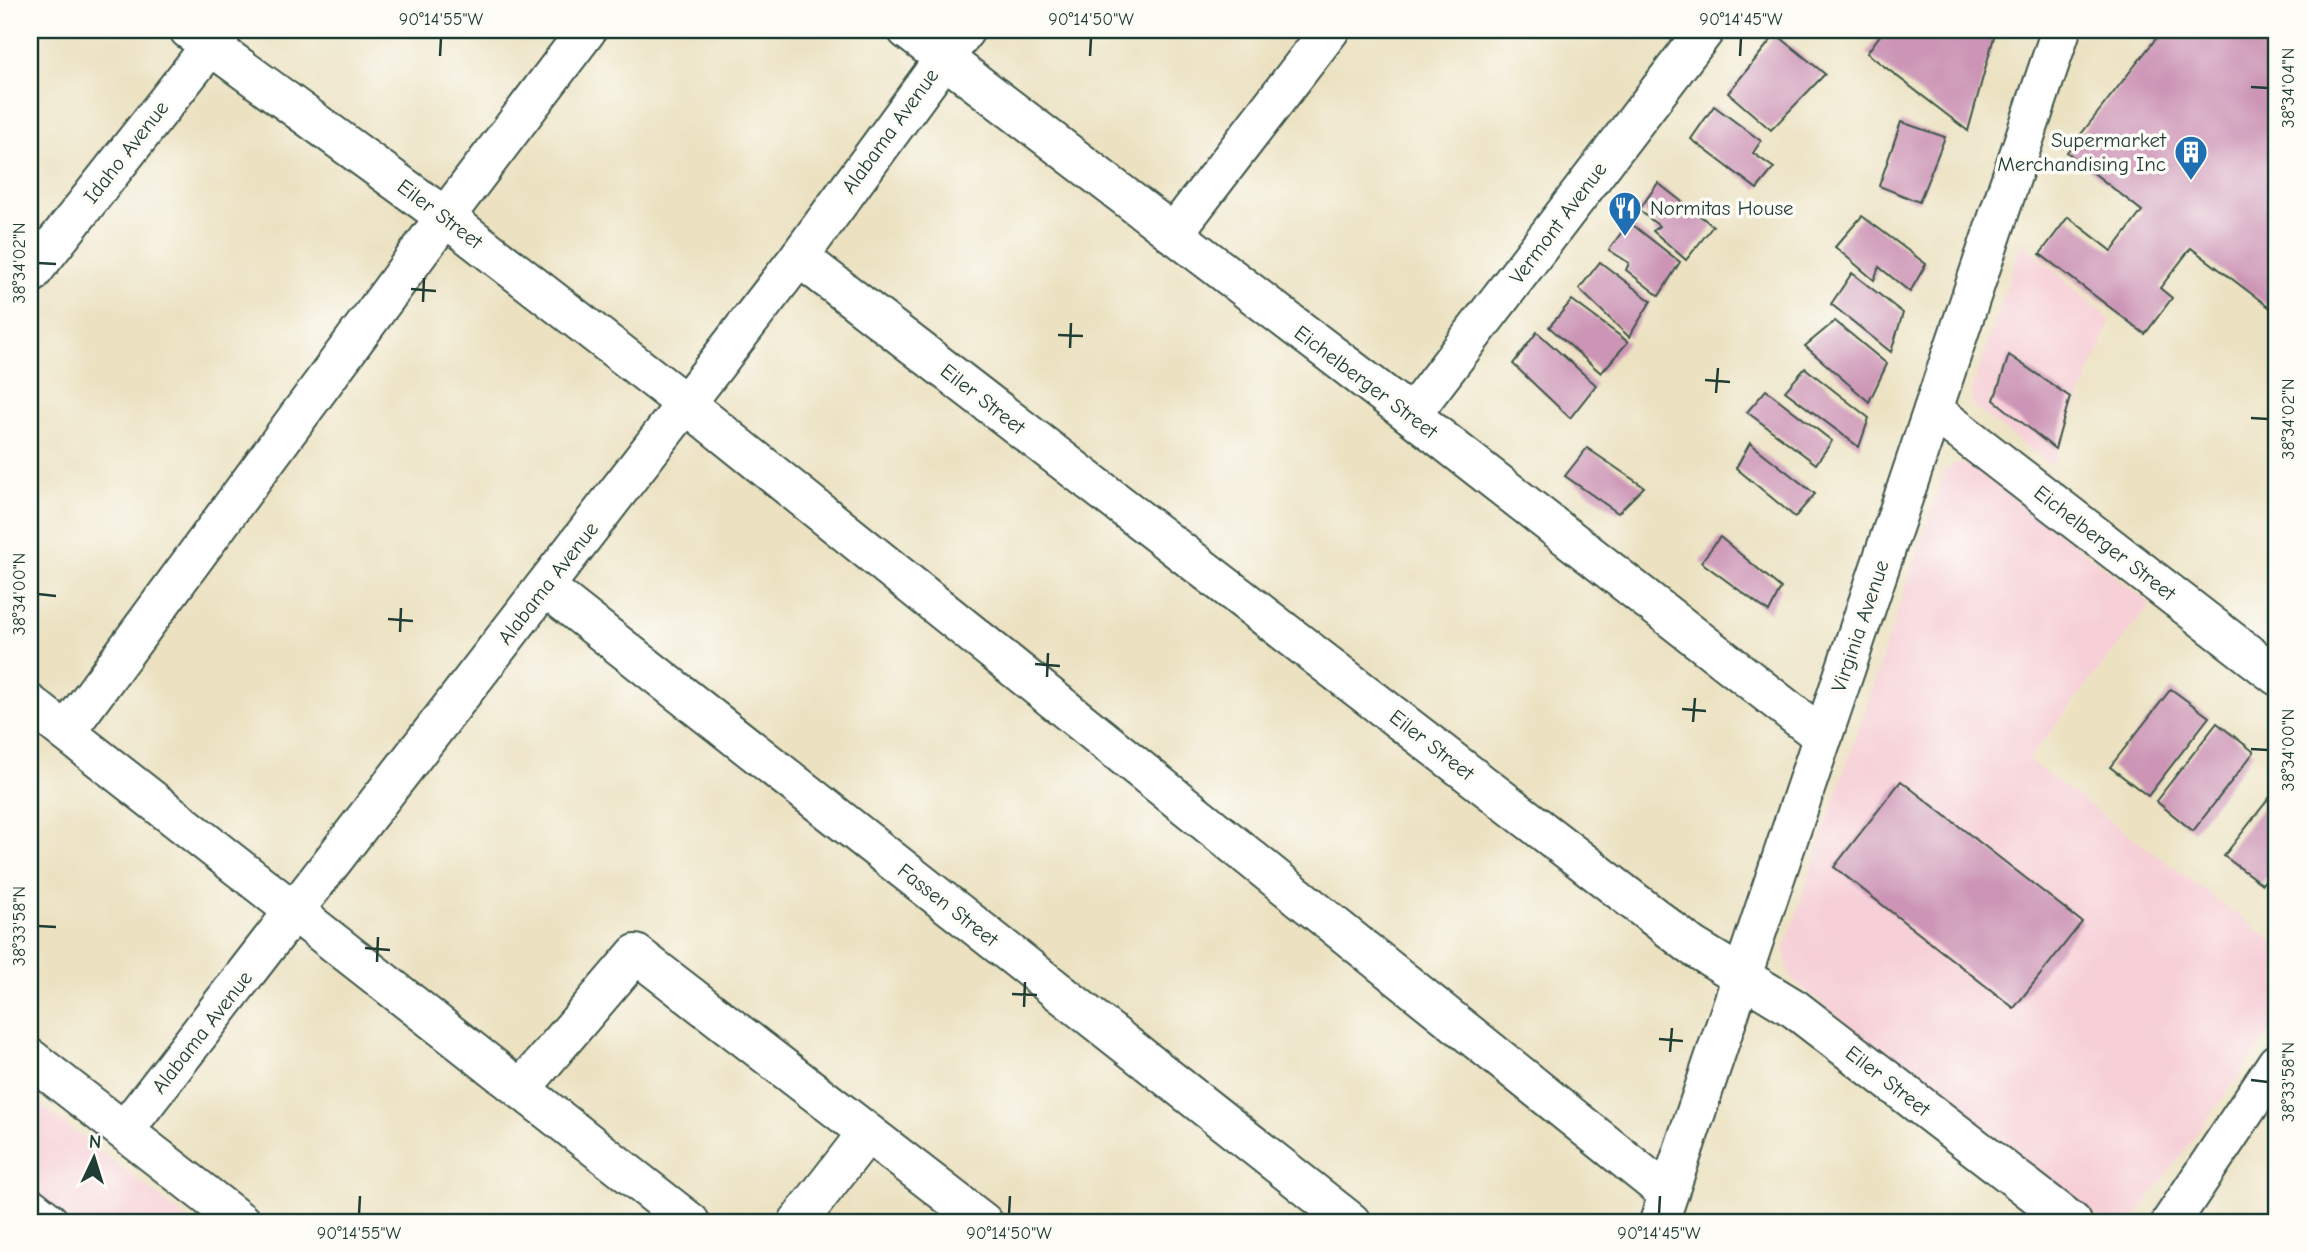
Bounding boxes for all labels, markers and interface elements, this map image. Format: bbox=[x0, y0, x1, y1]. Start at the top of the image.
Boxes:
text: 90°14'55"W bbox=[399, 9, 484, 30]
text: 90°14'50"W bbox=[1048, 9, 1134, 30]
text: 90°14'45"W bbox=[1699, 9, 1783, 30]
text: 38°34'04"N bbox=[2278, 48, 2299, 128]
street label: Alabama Avenue bbox=[837, 64, 943, 198]
street label: Idaho Avenue bbox=[79, 96, 173, 208]
place label: Supermarket Merchandising Inc bbox=[1997, 128, 2167, 176]
building icon: Supermarket Merchandising Inc bbox=[2172, 133, 2210, 182]
street label: Vermont Avenue bbox=[1505, 158, 1611, 288]
street label: Eiler Street bbox=[393, 174, 488, 254]
restaurant icon: Normitas House bbox=[1606, 189, 1644, 238]
place label: Normitas House bbox=[1650, 196, 1794, 220]
text: 38°34'02"N bbox=[9, 222, 30, 304]
street label: Eichelberger Street bbox=[1290, 320, 1443, 444]
street label: Eiler Street bbox=[936, 359, 1031, 440]
text: 38°34'02"N bbox=[2278, 378, 2299, 460]
street label: Eichelberger Street bbox=[2029, 480, 2181, 606]
street label: Alabama Avenue bbox=[493, 517, 603, 649]
text: 38°34'00"N bbox=[9, 553, 30, 635]
street label: Virginia Avenue bbox=[1826, 557, 1894, 695]
street label: Eiler Street bbox=[1385, 705, 1480, 786]
text: 38°34'00"N bbox=[2278, 709, 2299, 791]
street label: Fassen Street bbox=[893, 858, 1004, 952]
text: 38°33'58"N bbox=[9, 886, 30, 966]
street label: Alabama Avenue bbox=[147, 966, 257, 1098]
street label: Eiler Street bbox=[1841, 1041, 1936, 1122]
text: 38°33'58"N bbox=[2278, 1042, 2299, 1122]
north arrow bbox=[60, 1122, 130, 1192]
text: N bbox=[88, 1131, 102, 1153]
text: 90°14'55"W bbox=[317, 1223, 402, 1244]
text: 90°14'50"W bbox=[966, 1223, 1052, 1244]
text: 90°14'45"W bbox=[1617, 1223, 1701, 1244]

